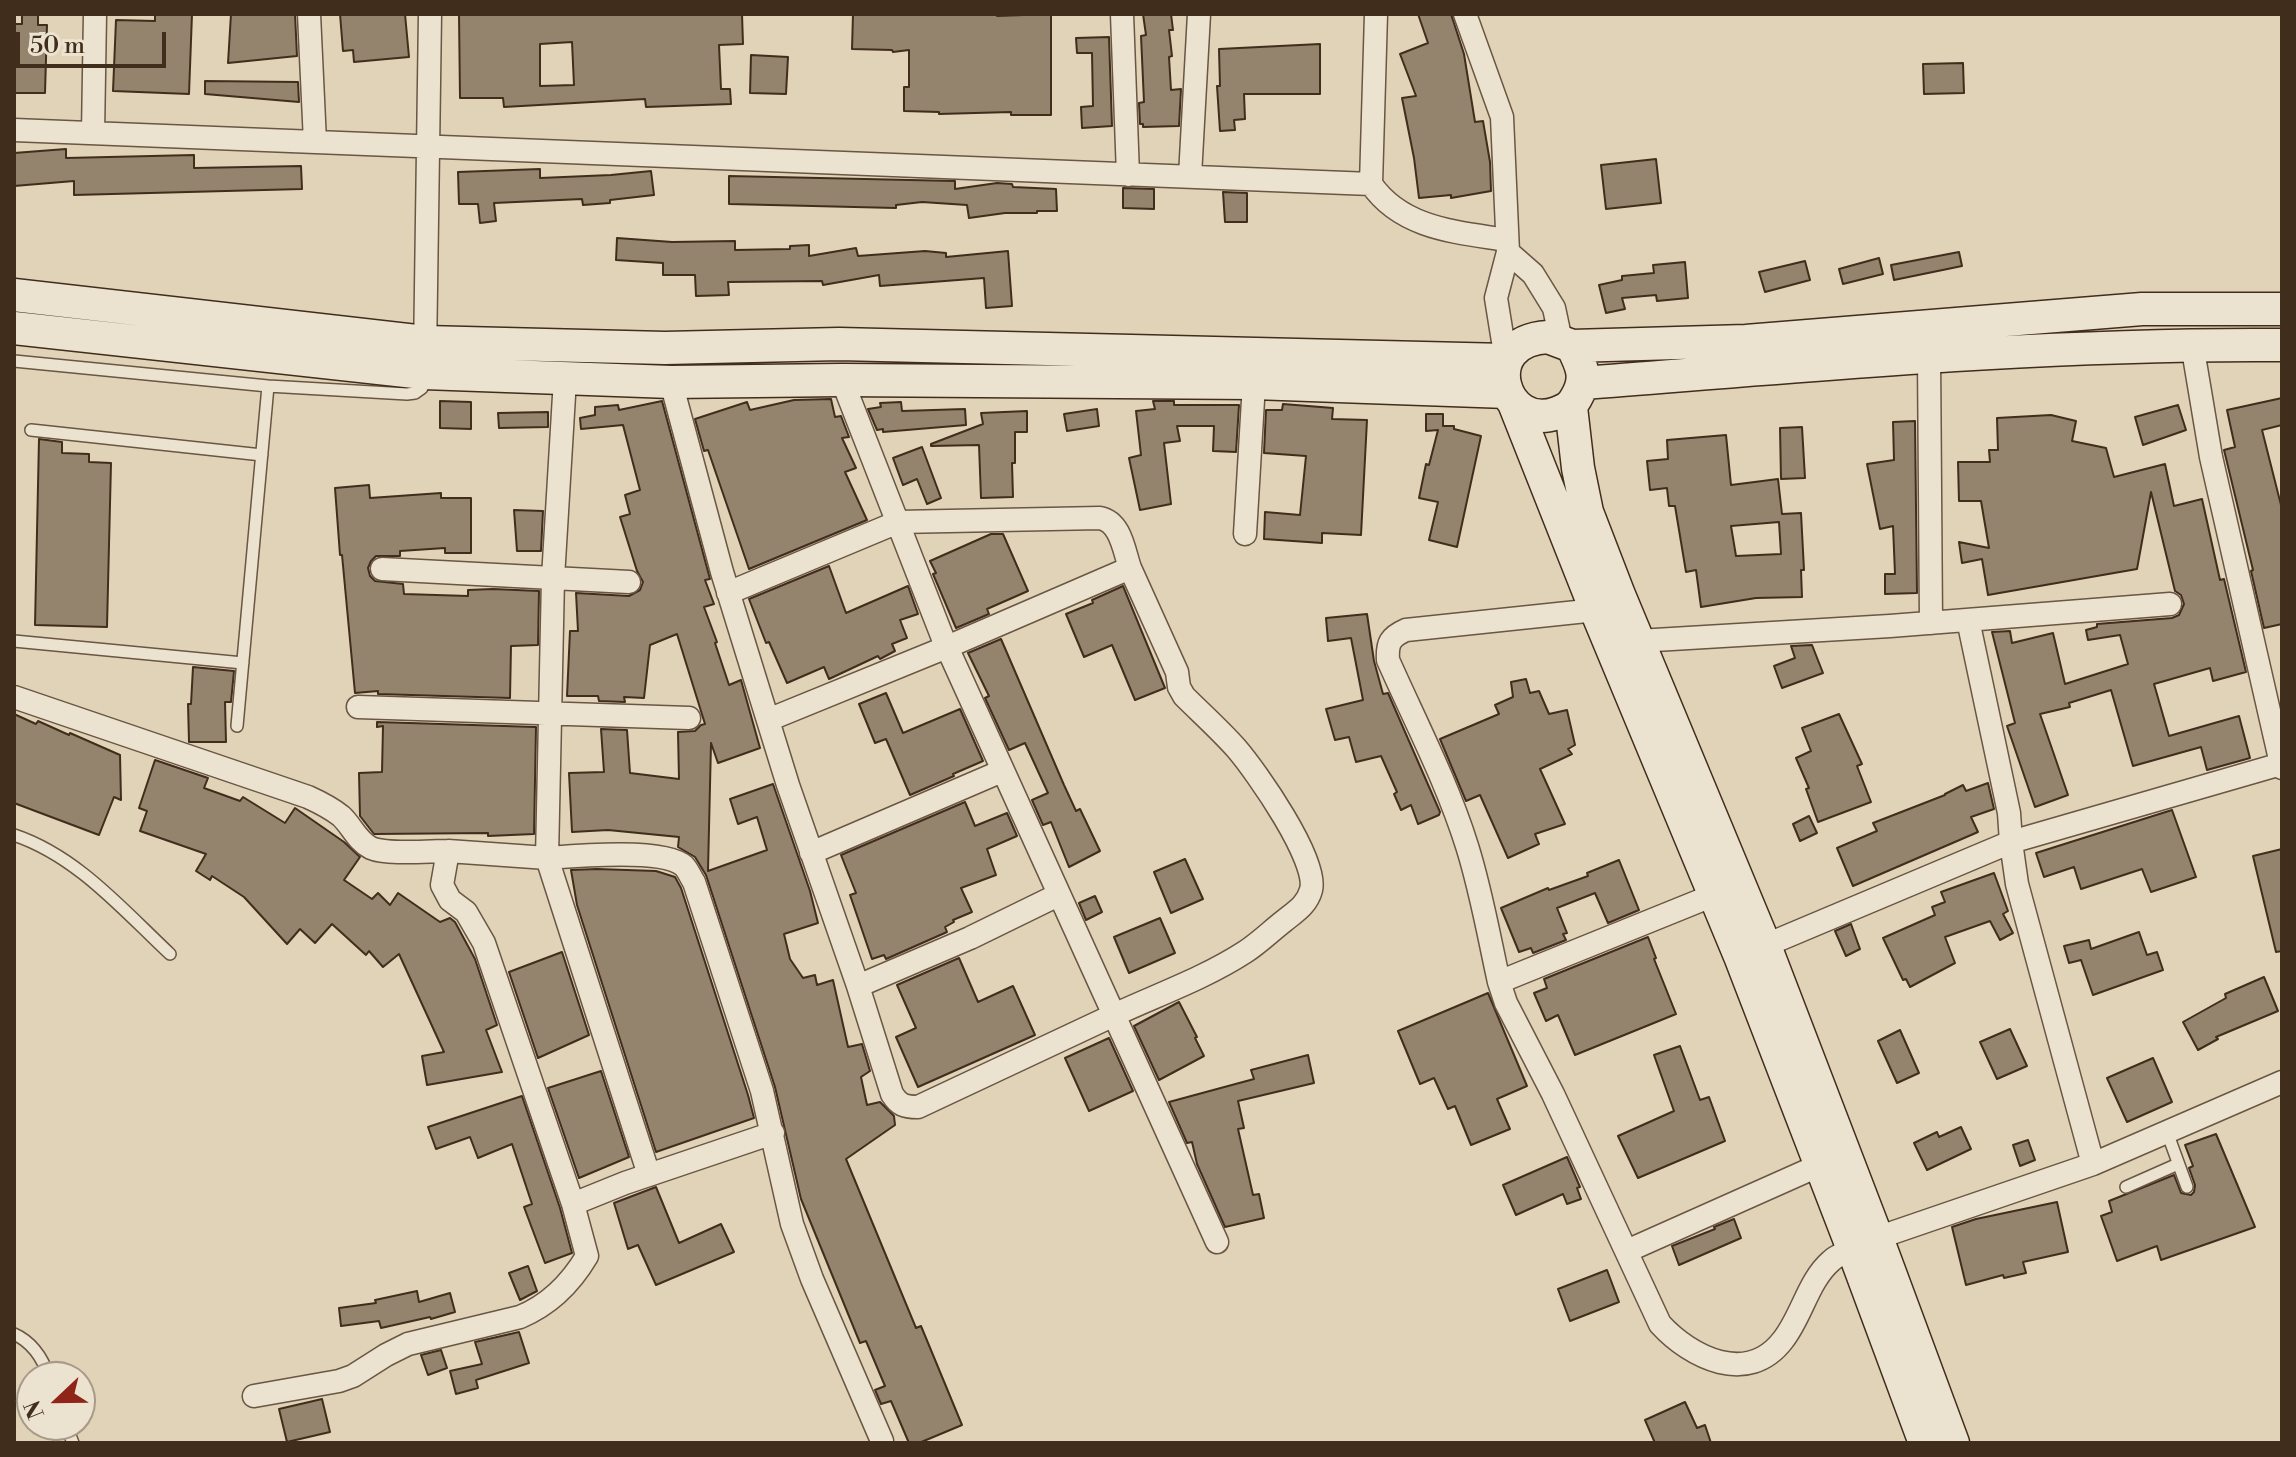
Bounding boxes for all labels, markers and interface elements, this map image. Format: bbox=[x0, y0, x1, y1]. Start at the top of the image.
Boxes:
scale bar bbox=[20, 16, 170, 66]
text: 50 m bbox=[30, 31, 85, 61]
north arrow bbox=[16, 1361, 96, 1441]
text: N bbox=[19, 1396, 51, 1423]

